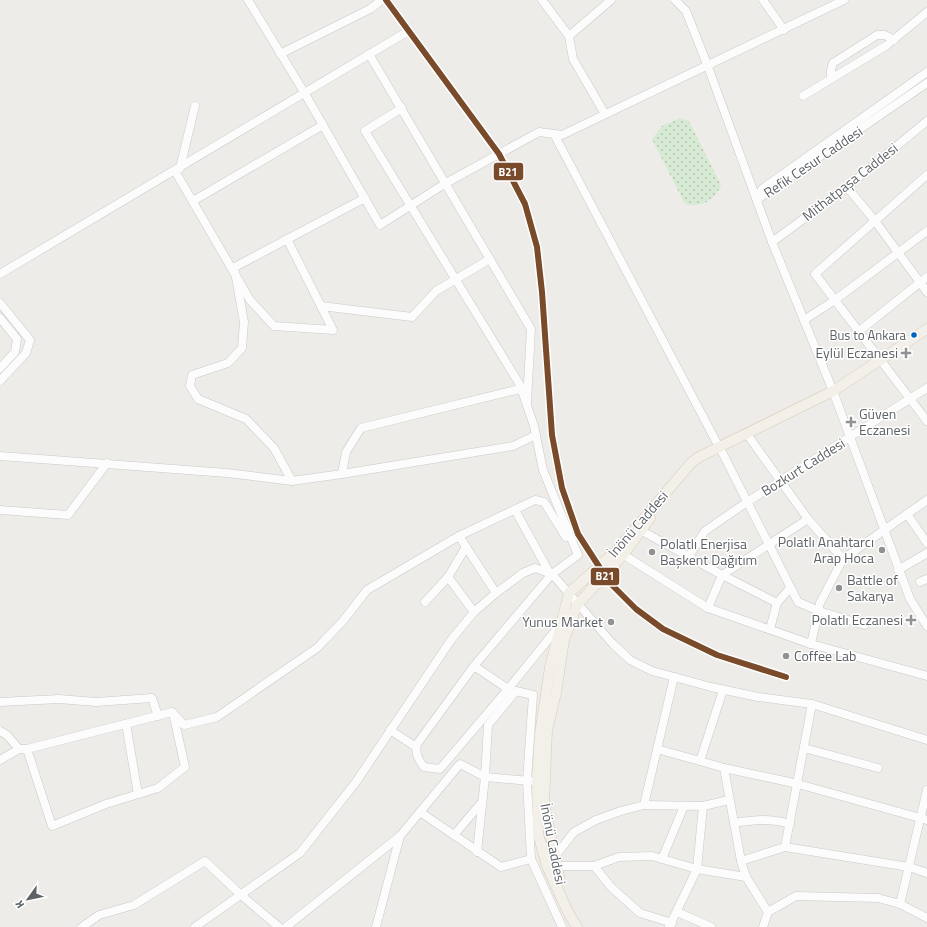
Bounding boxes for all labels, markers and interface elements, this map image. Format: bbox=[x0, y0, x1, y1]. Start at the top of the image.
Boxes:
street label: Refik Cesur Caddesi bbox=[759, 121, 866, 203]
street label: Mithatpaşa Caddesi bbox=[797, 138, 902, 226]
line badge: B21 bbox=[493, 162, 524, 181]
text: B21 bbox=[498, 164, 518, 180]
place label: Bus to Ankara bbox=[829, 325, 906, 345]
marker: Bus to Ankara bbox=[909, 330, 919, 340]
place label: Eylül Eczanesi bbox=[815, 342, 898, 363]
marker: Eylül Eczanesi bbox=[901, 348, 911, 358]
place label: Güven Eczanesi bbox=[859, 403, 910, 440]
marker: Güven Eczanesi bbox=[846, 417, 856, 427]
street label: Bozkurt Caddesi bbox=[757, 432, 849, 501]
street label: İnönü Caddesi bbox=[603, 486, 673, 562]
place label: Polatlı Anahtarcı Arap Hoca bbox=[778, 531, 874, 568]
place label: Polatlı Enerjisa Başkent Dağıtım bbox=[660, 533, 757, 570]
marker: Polatlı Anahtarcı Arap Hoca bbox=[877, 545, 887, 555]
marker: Polatlı Enerjisa Başkent Dağıtım bbox=[647, 547, 657, 557]
line badge: B21 bbox=[590, 567, 620, 586]
text: B21 bbox=[595, 568, 615, 584]
place label: Battle of Sakarya bbox=[847, 569, 898, 606]
marker: Battle of Sakarya bbox=[834, 583, 844, 593]
place label: Polatlı Eczanesi bbox=[812, 609, 903, 630]
place label: Yunus Market bbox=[522, 611, 603, 632]
marker: Polatlı Eczanesi bbox=[906, 615, 916, 625]
marker: Yunus Market bbox=[606, 617, 616, 627]
place label: Coffee Lab bbox=[794, 645, 856, 666]
marker: Coffee Lab bbox=[781, 651, 791, 661]
street label: İnönü Caddesi bbox=[535, 801, 572, 886]
north arrow bbox=[8, 879, 48, 919]
text: K bbox=[11, 897, 28, 912]

